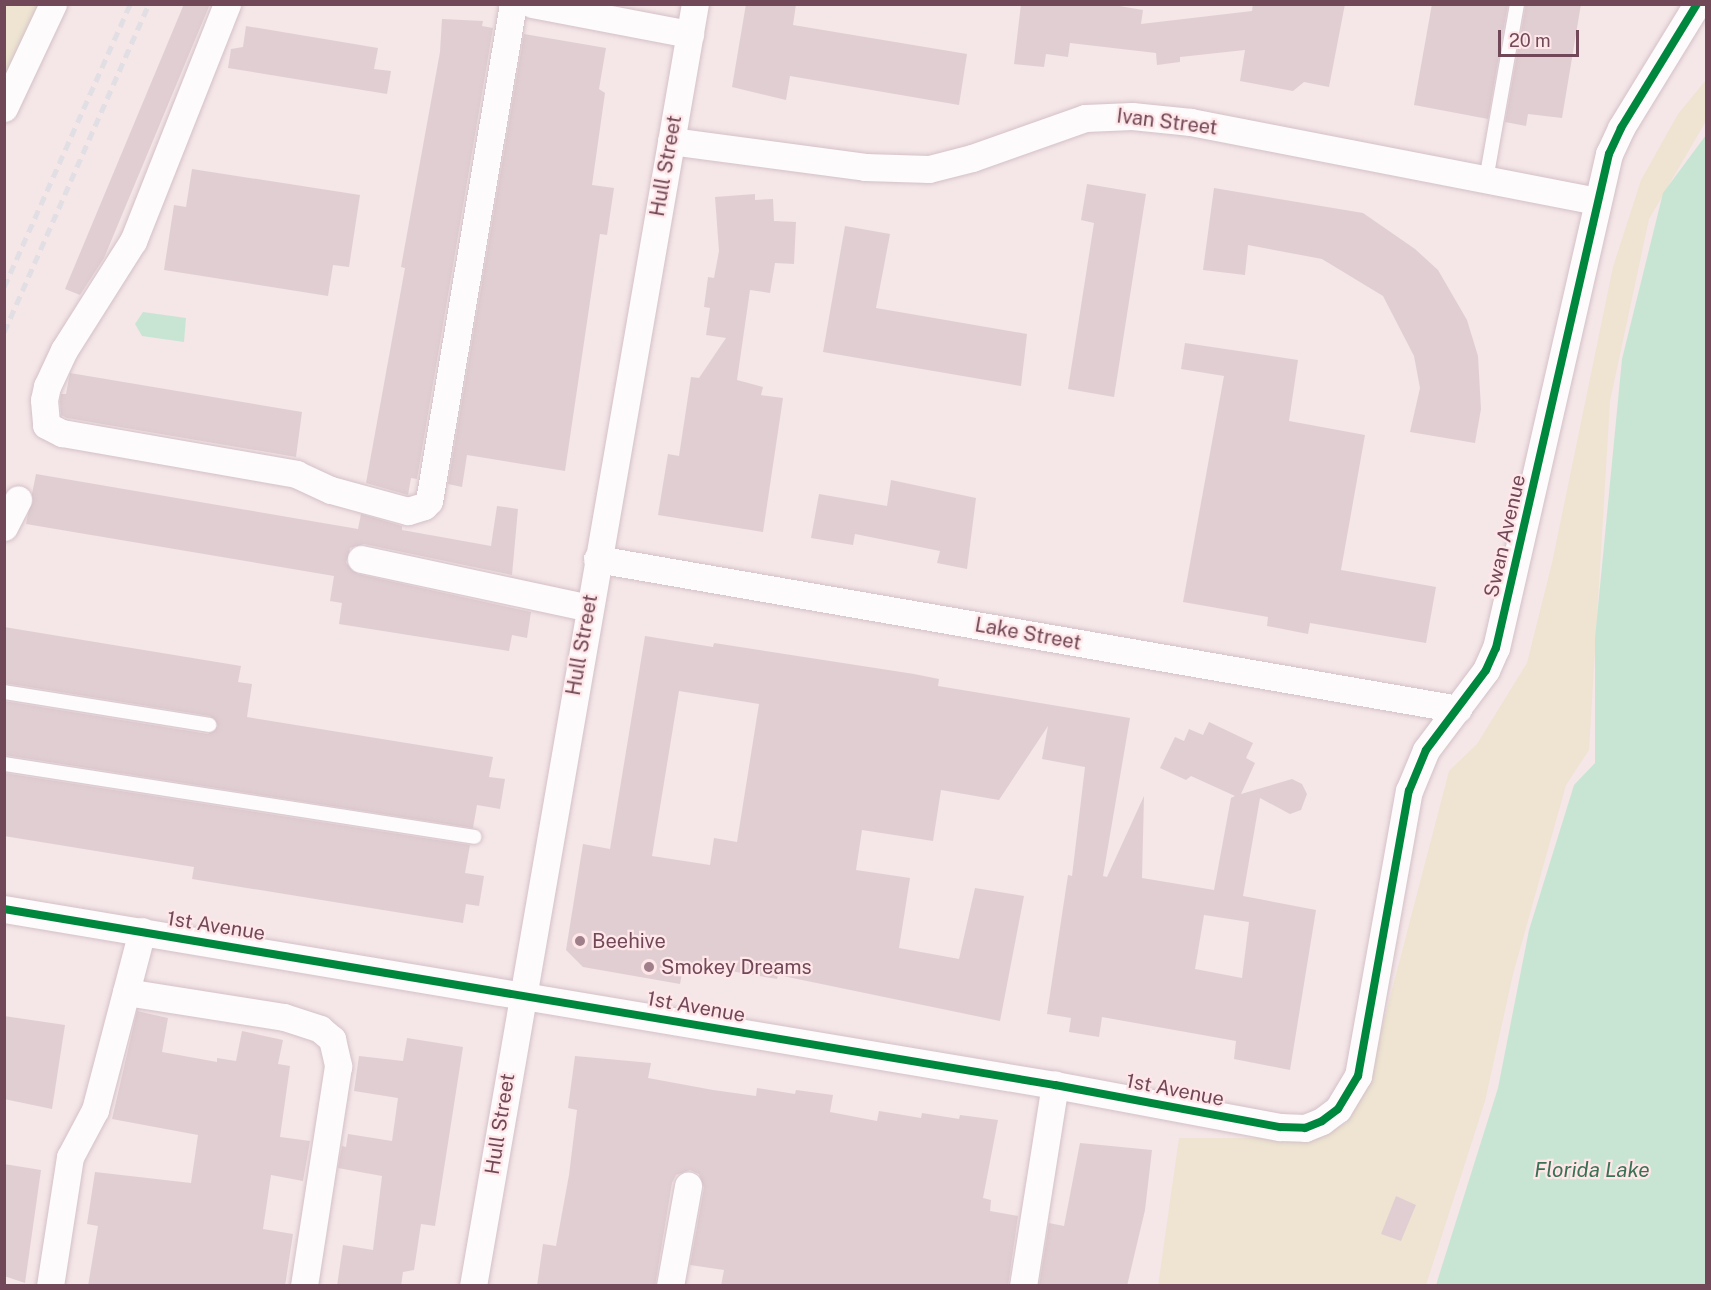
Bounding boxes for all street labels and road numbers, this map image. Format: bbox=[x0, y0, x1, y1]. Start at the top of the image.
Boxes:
street label: Ivan Street bbox=[1115, 104, 1219, 140]
street label: Hull Street bbox=[645, 114, 687, 218]
street label: Swan Avenue bbox=[1479, 472, 1531, 600]
street label: Hull Street bbox=[561, 593, 603, 697]
street label: Lake Street bbox=[973, 613, 1083, 655]
street label: 1st Avenue bbox=[165, 906, 267, 946]
street label: 1st Avenue bbox=[645, 987, 747, 1027]
street label: 1st Avenue bbox=[1124, 1069, 1226, 1111]
street label: Hull Street bbox=[480, 1072, 520, 1176]

